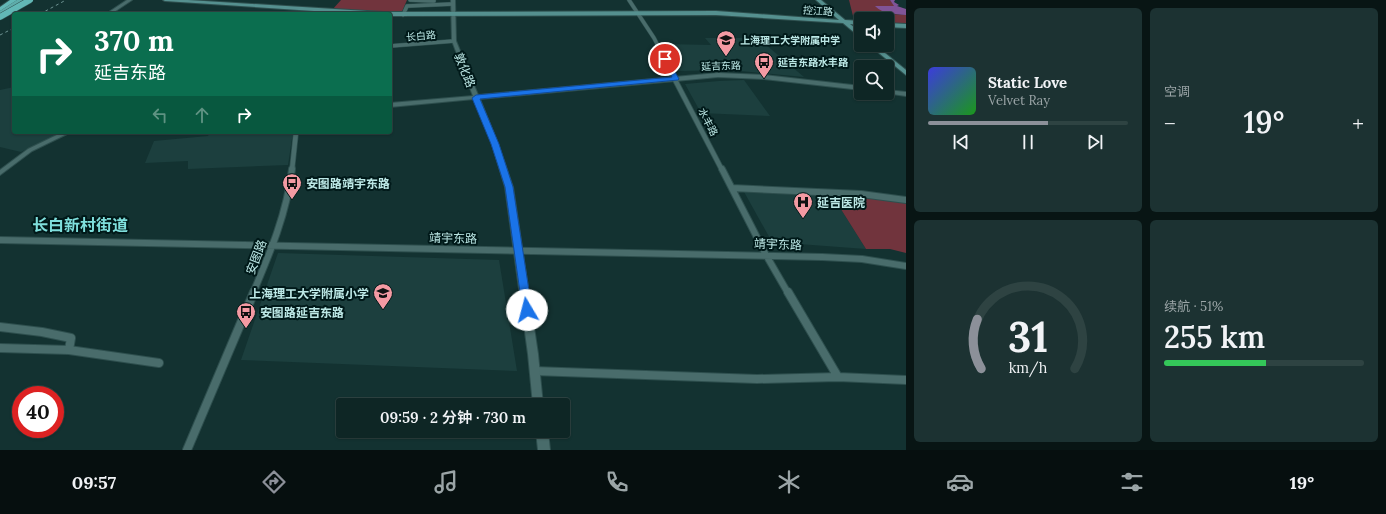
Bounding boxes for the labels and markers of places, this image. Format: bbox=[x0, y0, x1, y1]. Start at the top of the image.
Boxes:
school or university icon: 上海理工大学附属中学 bbox=[715, 29, 737, 57]
place label: 上海理工大学附属中学 bbox=[740, 34, 840, 47]
pin bbox=[648, 42, 682, 76]
bus stop icon: 延吉东路水丰路 bbox=[753, 51, 775, 79]
place label: 延吉东路水丰路 bbox=[778, 56, 849, 69]
bus stop icon: 安图路靖宇东路 bbox=[281, 172, 303, 200]
place label: 安图路靖宇东路 bbox=[306, 176, 390, 191]
hospital icon: 延吉医院 bbox=[792, 191, 814, 219]
place label: 延吉医院 bbox=[817, 195, 865, 210]
school or university icon: 上海理工大学附属小学 bbox=[372, 282, 394, 310]
place label: 上海理工大学附属小学 bbox=[249, 286, 369, 301]
bus stop icon: 安图路延吉东路 bbox=[235, 301, 257, 329]
place label: 安图路延吉东路 bbox=[260, 305, 344, 320]

